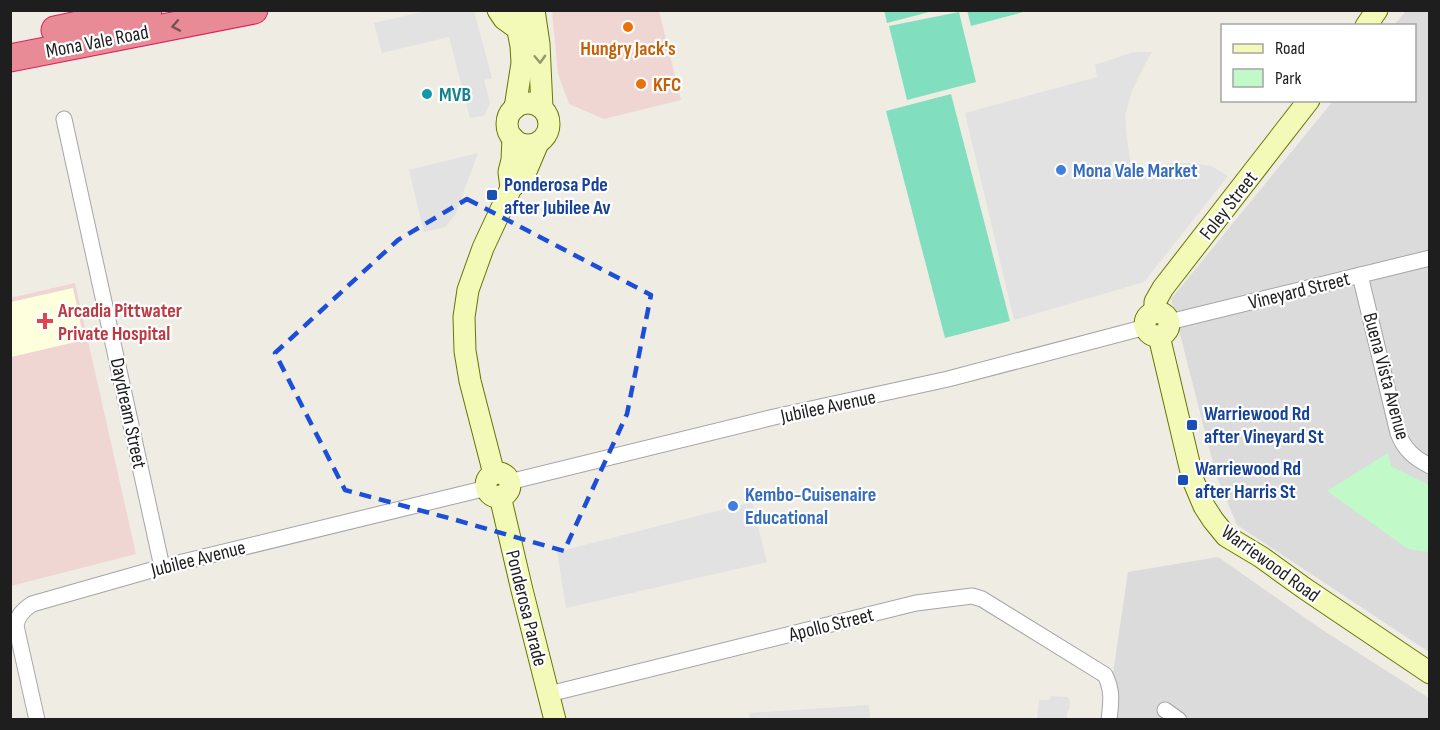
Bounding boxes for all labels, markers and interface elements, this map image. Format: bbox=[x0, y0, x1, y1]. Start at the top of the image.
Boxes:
one-way arrow bbox=[172, 19, 182, 32]
street label: Mona Vale Road bbox=[44, 20, 151, 64]
marker: Hungry Jack's bbox=[621, 20, 635, 34]
legend bbox=[1221, 24, 1416, 102]
place label: Hungry Jack's bbox=[580, 37, 676, 61]
text: Road bbox=[1275, 38, 1305, 59]
one-way arrow bbox=[533, 55, 546, 64]
text: Park bbox=[1275, 68, 1301, 89]
place label: KFC bbox=[653, 73, 681, 97]
marker: KFC bbox=[634, 77, 648, 91]
place label: MVB bbox=[439, 83, 471, 107]
marker: MVB bbox=[420, 87, 434, 101]
place label: Mona Vale Market bbox=[1073, 159, 1198, 183]
marker: Mona Vale Market bbox=[1054, 163, 1068, 177]
street label: Foley Street bbox=[1195, 167, 1263, 245]
place label: Ponderosa Pde after Jubilee Av bbox=[504, 173, 611, 220]
marker: Ponderosa Pde after Jubilee Av bbox=[485, 188, 499, 202]
street label: Vineyard Street bbox=[1246, 267, 1352, 315]
place label: Arcadia Pittwater Private Hospital bbox=[57, 299, 182, 346]
street label: Buena Vista Avenue bbox=[1358, 310, 1415, 442]
marker: Arcadia Pittwater Private Hospital bbox=[36, 312, 54, 330]
street label: Daydream Street bbox=[105, 356, 151, 471]
street label: Jubilee Avenue bbox=[778, 385, 878, 429]
place label: Warriewood Rd after Vineyard St bbox=[1204, 402, 1324, 449]
marker: Warriewood Rd after Vineyard St bbox=[1185, 418, 1199, 432]
place label: Warriewood Rd after Harris St bbox=[1195, 457, 1301, 504]
marker: Warriewood Rd after Harris St bbox=[1176, 473, 1190, 487]
place label: Kembo-Cuisenaire Educational bbox=[745, 483, 876, 530]
marker: Kembo-Cuisenaire Educational bbox=[726, 499, 740, 513]
street label: Warriewood Road bbox=[1216, 520, 1324, 608]
street label: Jubilee Avenue bbox=[148, 536, 248, 583]
street label: Ponderosa Parade bbox=[500, 548, 552, 669]
street label: Apollo Street bbox=[785, 603, 876, 647]

